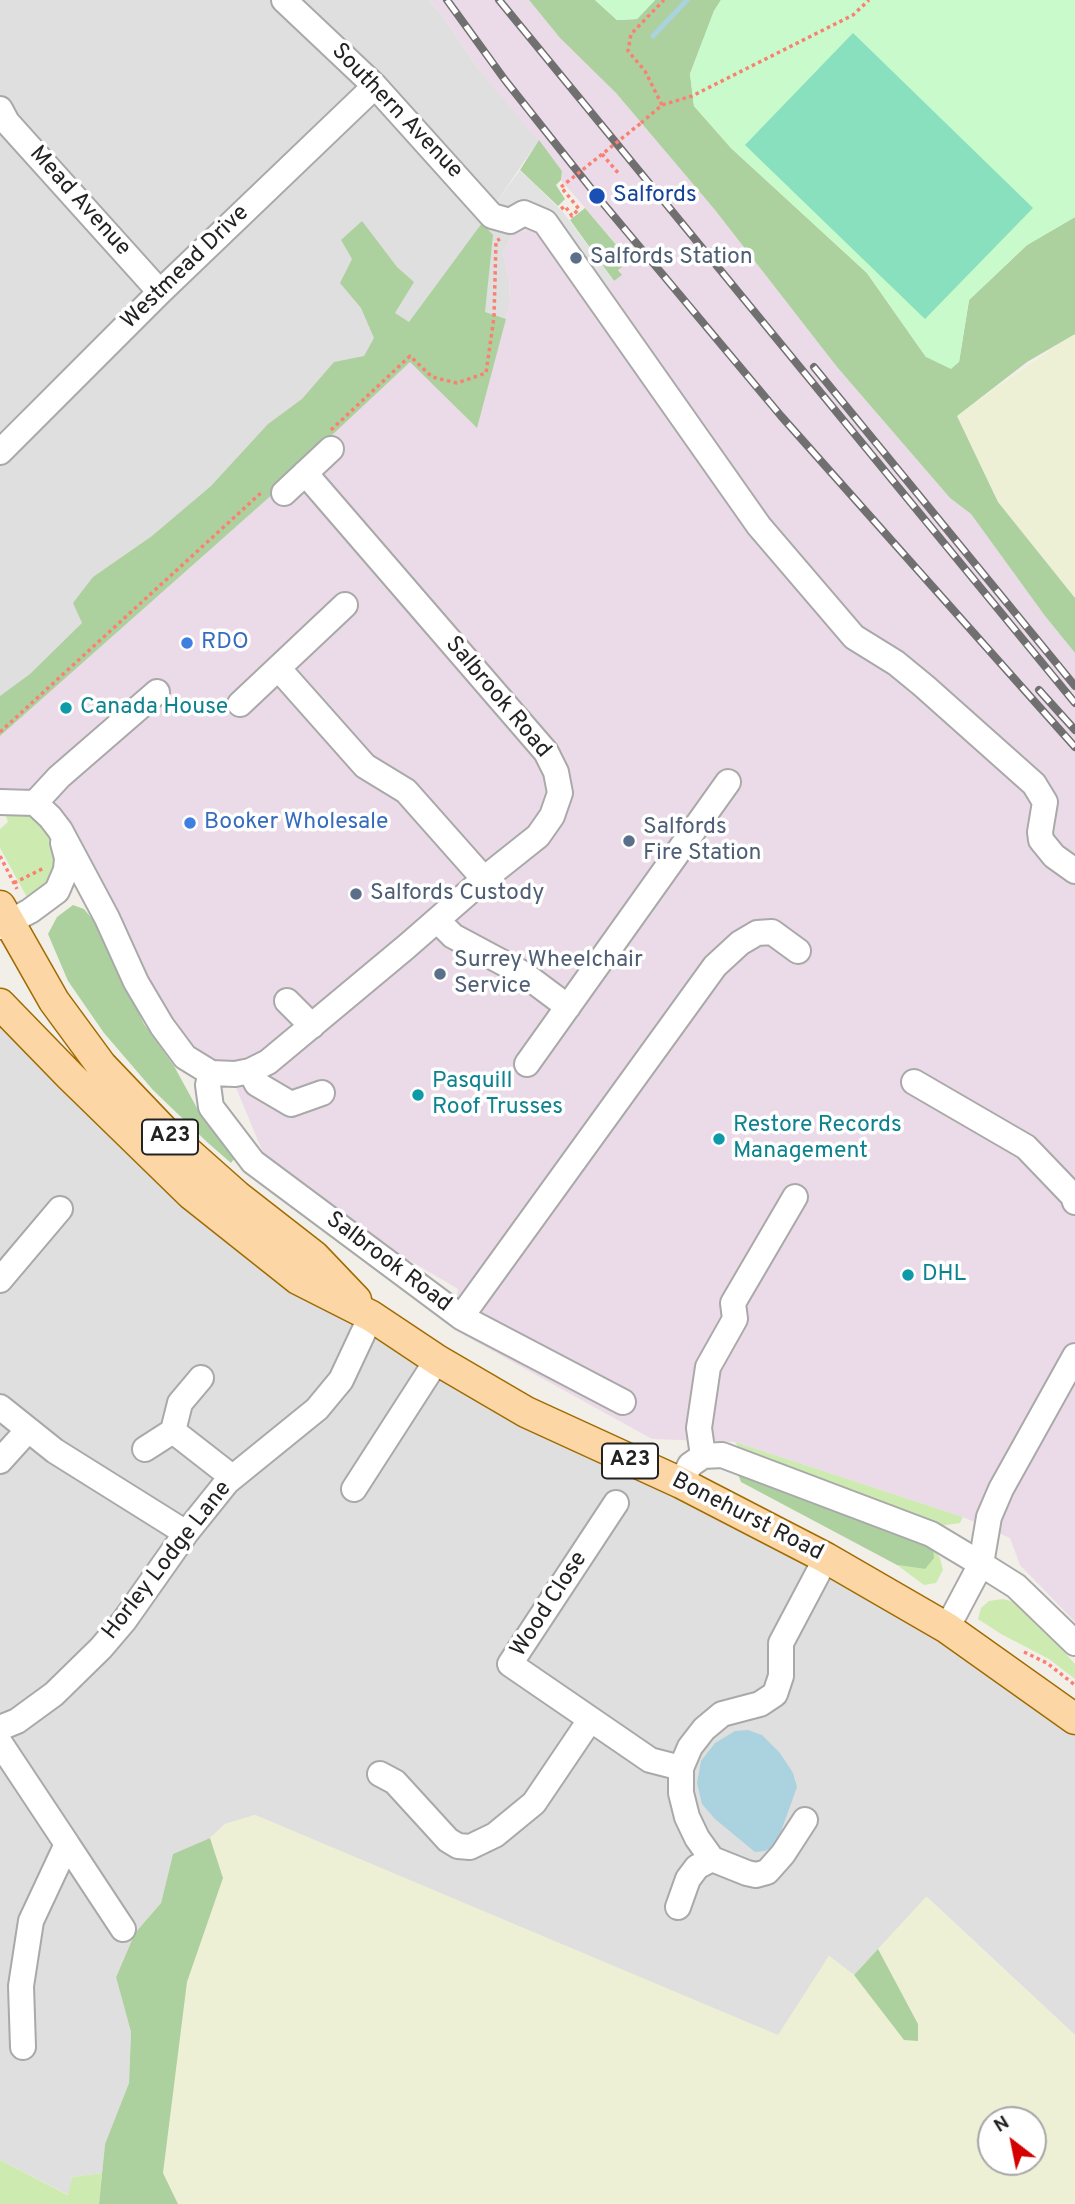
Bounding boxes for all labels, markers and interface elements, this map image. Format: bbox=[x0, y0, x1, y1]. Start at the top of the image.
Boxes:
street label: Southern Avenue bbox=[324, 39, 468, 185]
street label: Mead Avenue bbox=[22, 141, 136, 263]
place label: Salfords bbox=[613, 182, 697, 210]
marker: Salfords bbox=[587, 186, 607, 206]
street label: Westmead Drive bbox=[116, 200, 256, 336]
place label: Salfords Station bbox=[590, 244, 753, 272]
marker: Salfords Station bbox=[568, 250, 584, 266]
place label: RDO bbox=[201, 629, 249, 657]
street label: Salbrook Road bbox=[438, 632, 556, 764]
marker: RDO bbox=[179, 635, 195, 651]
place label: Canada House bbox=[80, 694, 228, 722]
marker: Canada House bbox=[58, 700, 74, 716]
place label: Booker Wholesale bbox=[204, 809, 388, 837]
place label: Salfords Fire Station bbox=[643, 814, 761, 868]
marker: Booker Wholesale bbox=[182, 815, 198, 831]
marker: Salfords Fire Station bbox=[621, 833, 637, 849]
place label: Salfords Custody bbox=[370, 880, 544, 908]
marker: Salfords Custody bbox=[348, 886, 364, 902]
place label: Surrey Wheelchair Service bbox=[454, 947, 643, 1001]
marker: Surrey Wheelchair Service bbox=[432, 966, 448, 982]
place label: Pasquill Roof Trusses bbox=[432, 1068, 563, 1122]
marker: Pasquill Roof Trusses bbox=[410, 1087, 426, 1103]
place label: Restore Records Management bbox=[733, 1112, 902, 1166]
road number: A23 bbox=[142, 1120, 198, 1154]
marker: Restore Records Management bbox=[711, 1131, 727, 1147]
street label: Salbrook Road bbox=[320, 1207, 456, 1319]
place label: DHL bbox=[922, 1261, 966, 1289]
marker: DHL bbox=[900, 1267, 916, 1283]
road number: A23 bbox=[602, 1444, 658, 1478]
street label: Bonehurst Road bbox=[667, 1468, 827, 1568]
street label: Horley Lodge Lane bbox=[97, 1476, 239, 1646]
street label: Wood Close bbox=[506, 1547, 594, 1663]
north arrow bbox=[977, 2106, 1047, 2176]
text: N bbox=[990, 2111, 1014, 2139]

